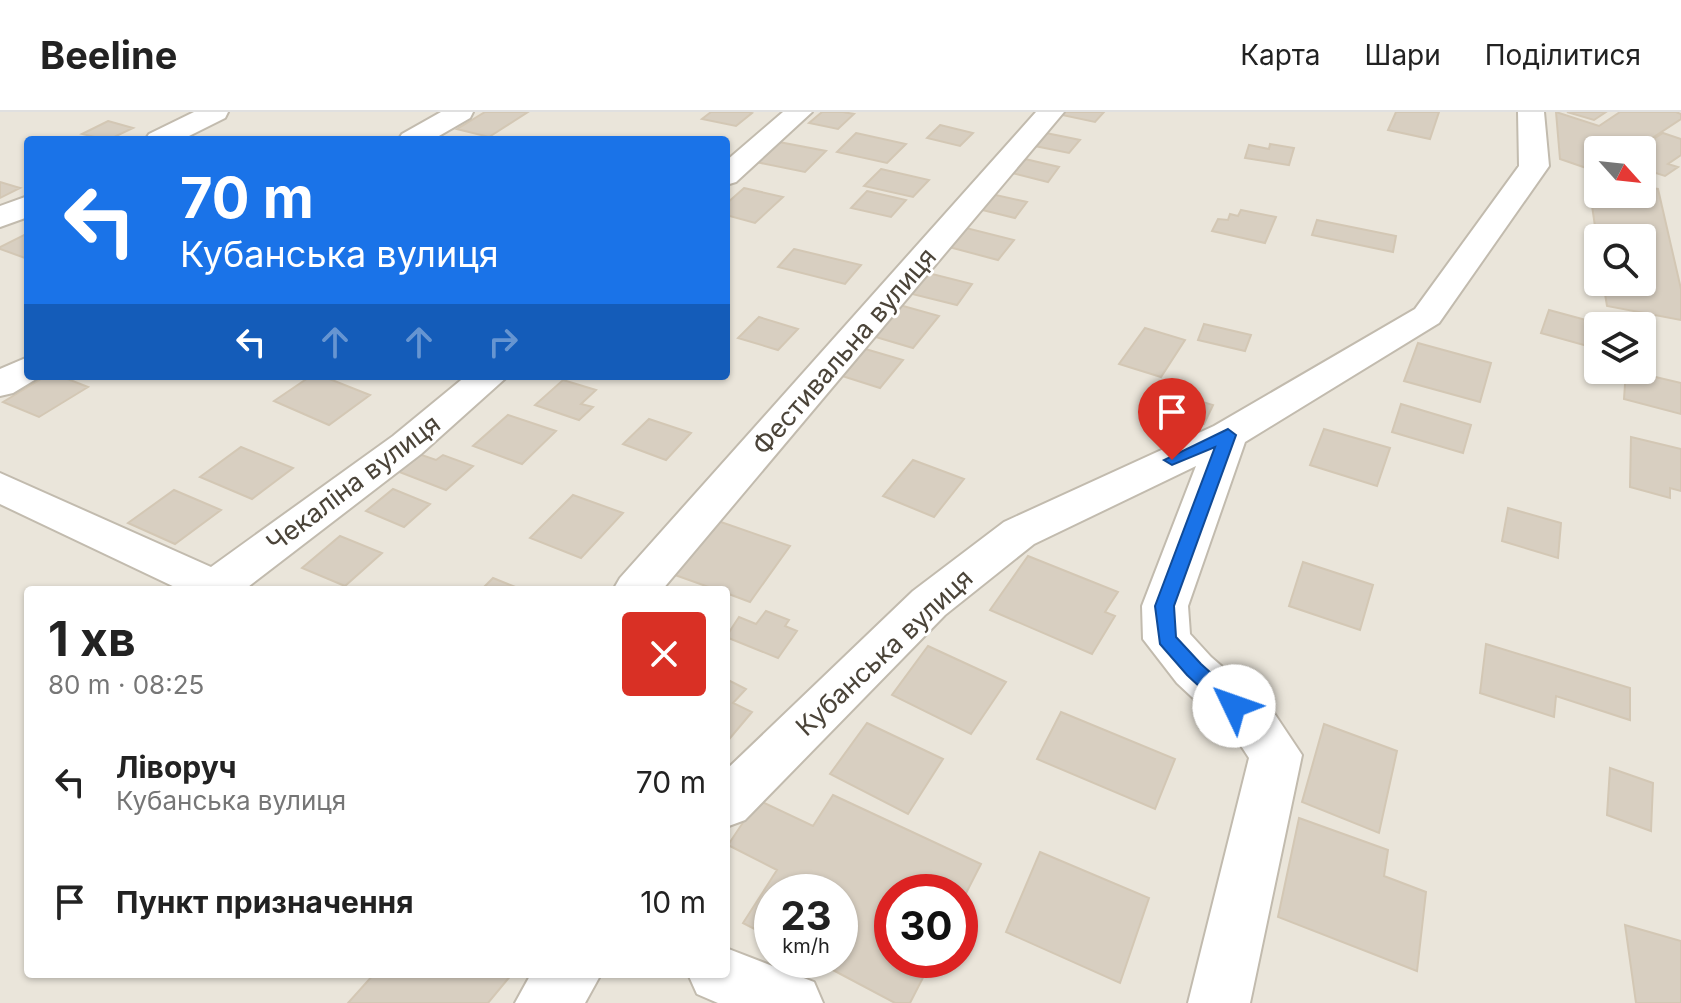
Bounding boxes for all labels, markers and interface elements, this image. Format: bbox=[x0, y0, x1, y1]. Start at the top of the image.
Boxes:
text: Beeline bbox=[40, 32, 177, 78]
text: Карта bbox=[1240, 38, 1321, 72]
text: Шари bbox=[1365, 38, 1441, 72]
text: Поділитися bbox=[1485, 38, 1641, 72]
north arrow bbox=[1584, 136, 1656, 208]
map controls bbox=[1584, 136, 1656, 384]
text: 70 m bbox=[180, 164, 314, 232]
icon: left bbox=[48, 168, 152, 272]
button: search bbox=[1584, 224, 1656, 296]
text: Кубанська вулиця bbox=[180, 232, 499, 276]
street label: Фестивальна вулиця bbox=[746, 241, 942, 461]
button: layers bbox=[1584, 312, 1656, 384]
icon: left bbox=[229, 320, 273, 364]
icon: ahead bbox=[313, 320, 357, 364]
icon: ahead bbox=[397, 320, 441, 364]
icon: right bbox=[481, 320, 525, 364]
pin bbox=[1138, 378, 1206, 460]
icon: arrive bbox=[1150, 390, 1194, 434]
street label: Чекаліна вулиця bbox=[260, 408, 446, 558]
street label: Кубанська вулиця bbox=[789, 562, 979, 742]
text: 1 хв bbox=[48, 609, 136, 668]
button: close bbox=[622, 612, 706, 696]
position arrow bbox=[1192, 664, 1276, 748]
text: 80 m · 08:25 bbox=[48, 669, 204, 700]
text: Ліворуч bbox=[116, 749, 236, 785]
icon: left bbox=[48, 760, 92, 804]
text: 70 m bbox=[636, 764, 706, 800]
text: Кубанська вулиця bbox=[116, 785, 346, 816]
speed limit sign: 30 bbox=[874, 874, 978, 978]
icon: arrive bbox=[48, 880, 92, 924]
text: Пункт призначення bbox=[116, 884, 414, 920]
text: 10 m bbox=[640, 884, 706, 920]
text: 23 bbox=[780, 891, 832, 940]
text: km/h bbox=[782, 934, 830, 958]

